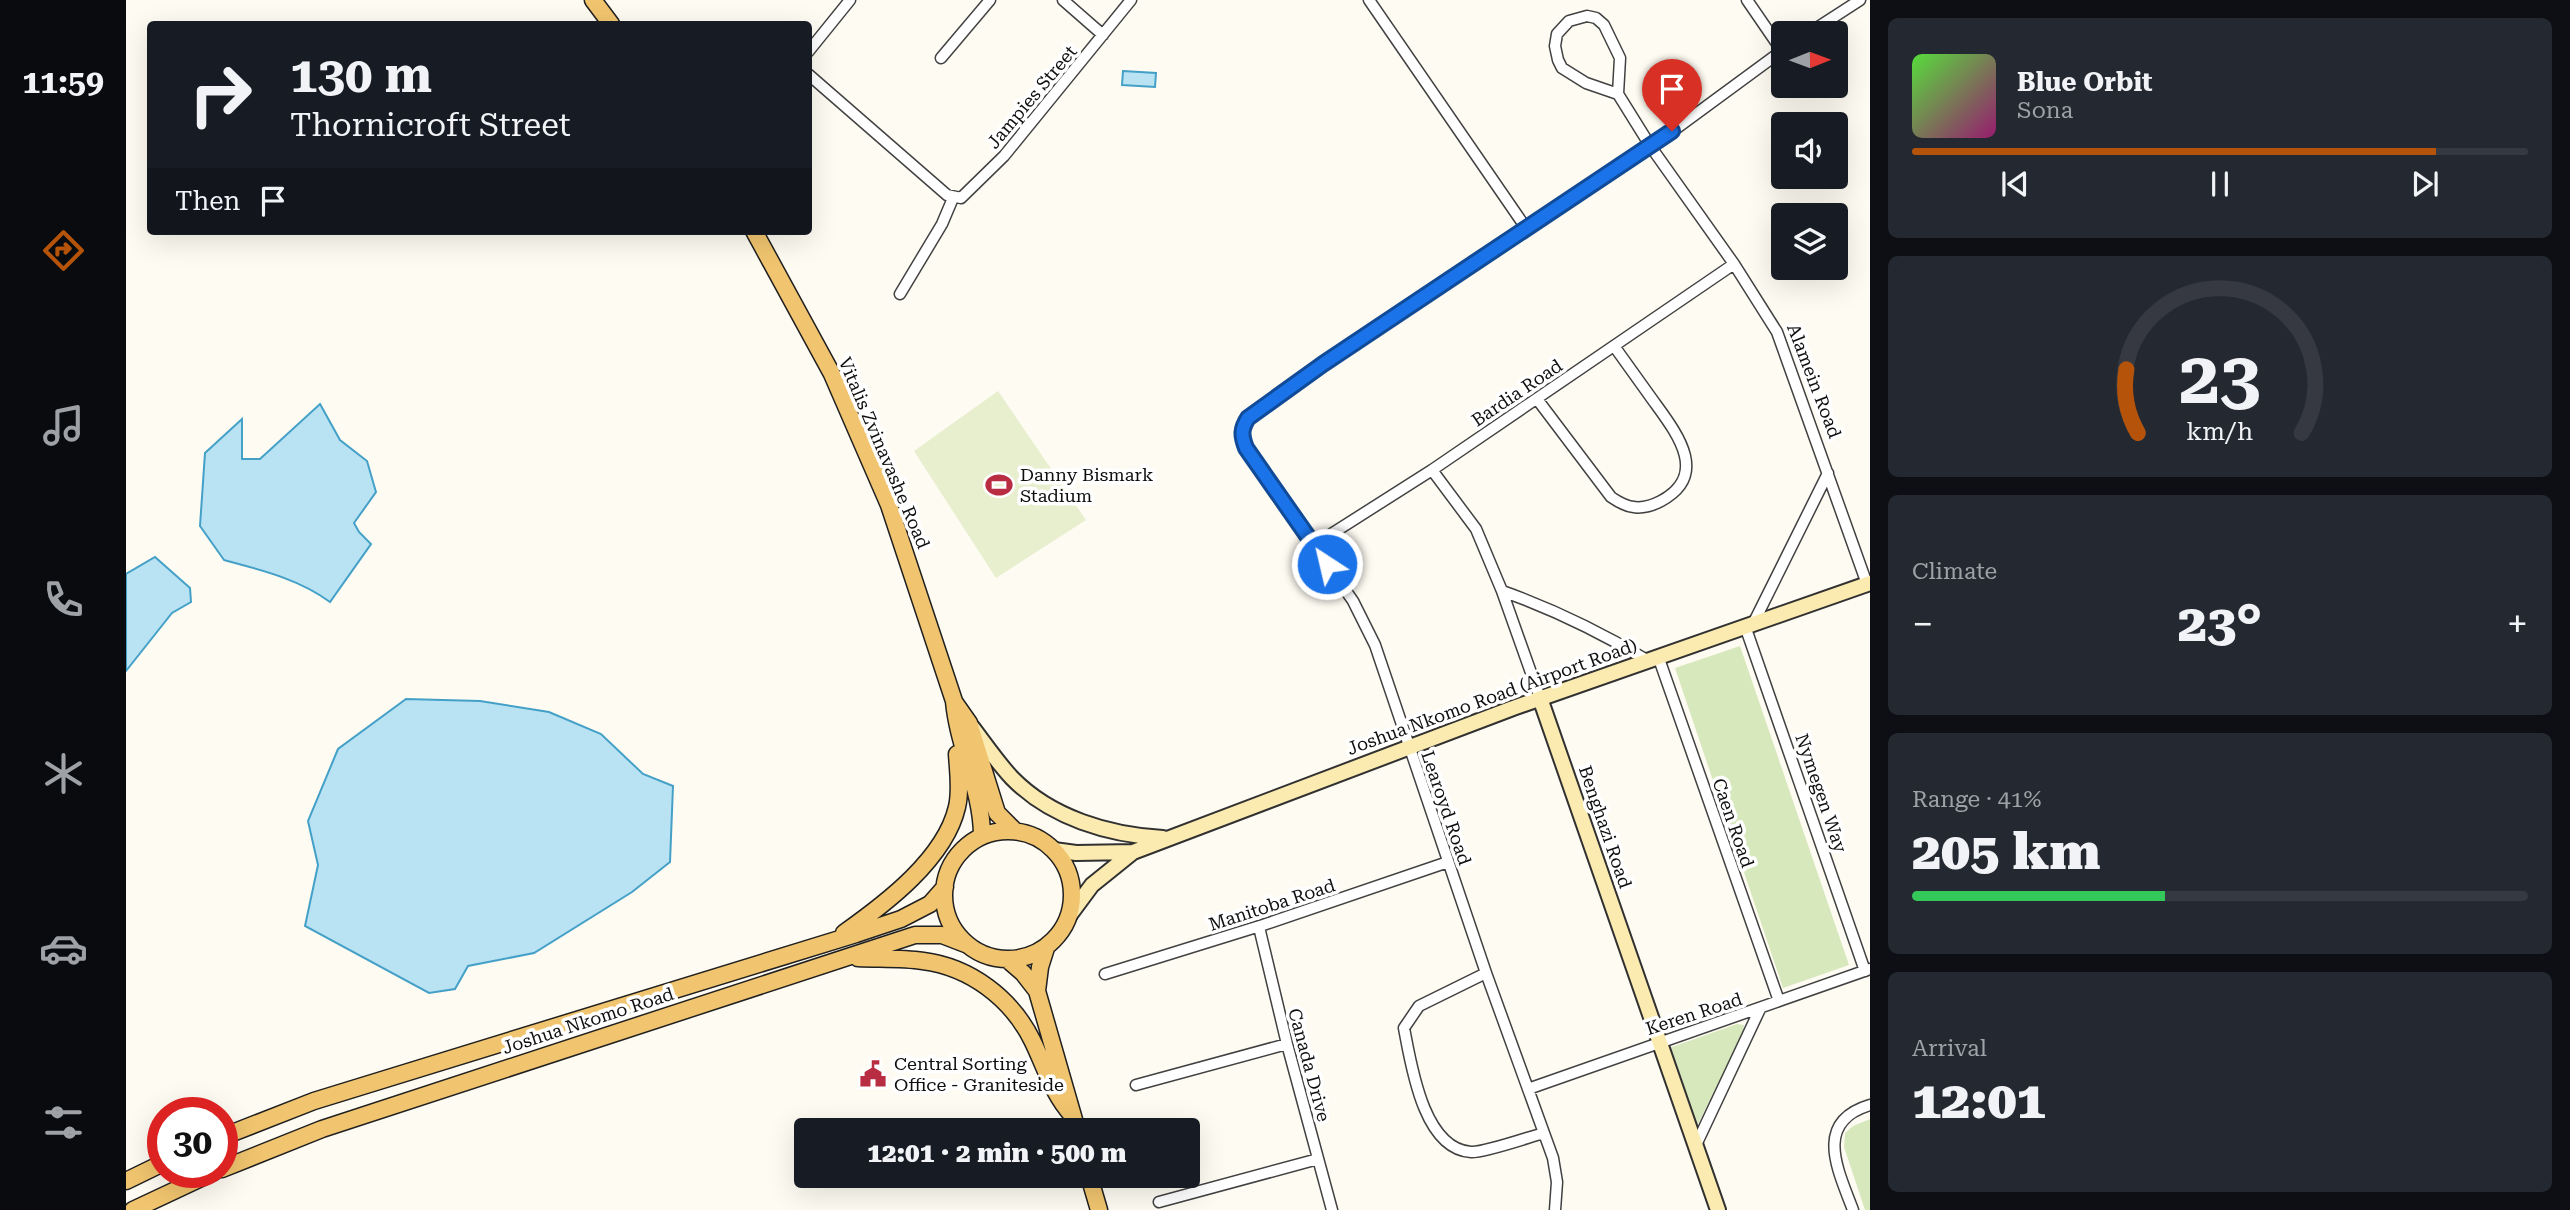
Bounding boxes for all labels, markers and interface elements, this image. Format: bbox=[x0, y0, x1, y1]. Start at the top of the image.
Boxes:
north arrow bbox=[1771, 21, 1848, 98]
map controls bbox=[1771, 21, 1848, 280]
street label: Jampies Street bbox=[982, 41, 1081, 152]
text: 130 m bbox=[290, 47, 432, 104]
icon: right bbox=[175, 49, 266, 140]
pin bbox=[1642, 59, 1702, 131]
text: 11:59 bbox=[22, 63, 104, 101]
text: Blue Orbit bbox=[2017, 67, 2153, 97]
icon: arrive bbox=[1653, 70, 1691, 108]
text: Sona bbox=[2017, 97, 2073, 124]
text: Thornicroft Street bbox=[290, 106, 571, 144]
button: sound bbox=[1771, 112, 1848, 189]
icon: previous bbox=[1996, 165, 2034, 203]
icon: pause bbox=[2201, 165, 2239, 203]
icon: next bbox=[2406, 165, 2444, 203]
icon: arrive bbox=[254, 182, 292, 220]
text: Then bbox=[175, 186, 240, 216]
button: layers bbox=[1771, 203, 1848, 280]
icon: directions bbox=[39, 226, 88, 275]
street label: Alamein Road bbox=[1783, 321, 1846, 441]
text: 23 bbox=[2179, 336, 2261, 421]
street label: Vitalis Zvinavashe Road bbox=[835, 354, 935, 552]
street label: Bardia Road bbox=[1467, 354, 1566, 431]
icon: music bbox=[39, 401, 88, 450]
text: km/h bbox=[2187, 416, 2253, 445]
place label: Danny Bismark Stadium bbox=[1020, 464, 1153, 506]
sports icon: Danny Bismark Stadium bbox=[984, 470, 1014, 500]
position arrow bbox=[1290, 527, 1364, 601]
text: Climate bbox=[1912, 558, 1997, 585]
icon: phone bbox=[39, 575, 88, 624]
text: 23° bbox=[2178, 593, 2262, 654]
text: − bbox=[1912, 602, 1933, 646]
text: + bbox=[2507, 602, 2528, 646]
street label: Joshua Nkomo Road (Airport Road) bbox=[1344, 634, 1640, 759]
street label: Nymegen Way bbox=[1791, 731, 1852, 855]
street label: Learoyd Road bbox=[1417, 748, 1476, 868]
icon: climate bbox=[39, 749, 88, 798]
street label: Benghazi Road bbox=[1575, 763, 1636, 891]
street label: Caen Road bbox=[1708, 776, 1759, 871]
text: Range · 41% bbox=[1912, 786, 2041, 813]
text: 205 km bbox=[1912, 821, 2100, 882]
street label: Manitoba Road bbox=[1206, 874, 1338, 935]
icon: car bbox=[39, 924, 88, 973]
street label: Joshua Nkomo Road bbox=[499, 983, 677, 1058]
street label: Keren Road bbox=[1643, 988, 1745, 1039]
street label: Canada Drive bbox=[1284, 1006, 1335, 1124]
text: Arrival bbox=[1912, 1035, 1987, 1062]
place label: Central Sorting Office - Graniteside bbox=[894, 1053, 1064, 1095]
public building icon: Central Sorting Office - Graniteside bbox=[858, 1059, 888, 1089]
text: 12:01 bbox=[1912, 1070, 2046, 1131]
speed limit sign: 30 bbox=[147, 1097, 238, 1188]
icon: filters bbox=[39, 1098, 88, 1147]
text: 12:01 · 2 min · 500 m bbox=[867, 1138, 1127, 1168]

